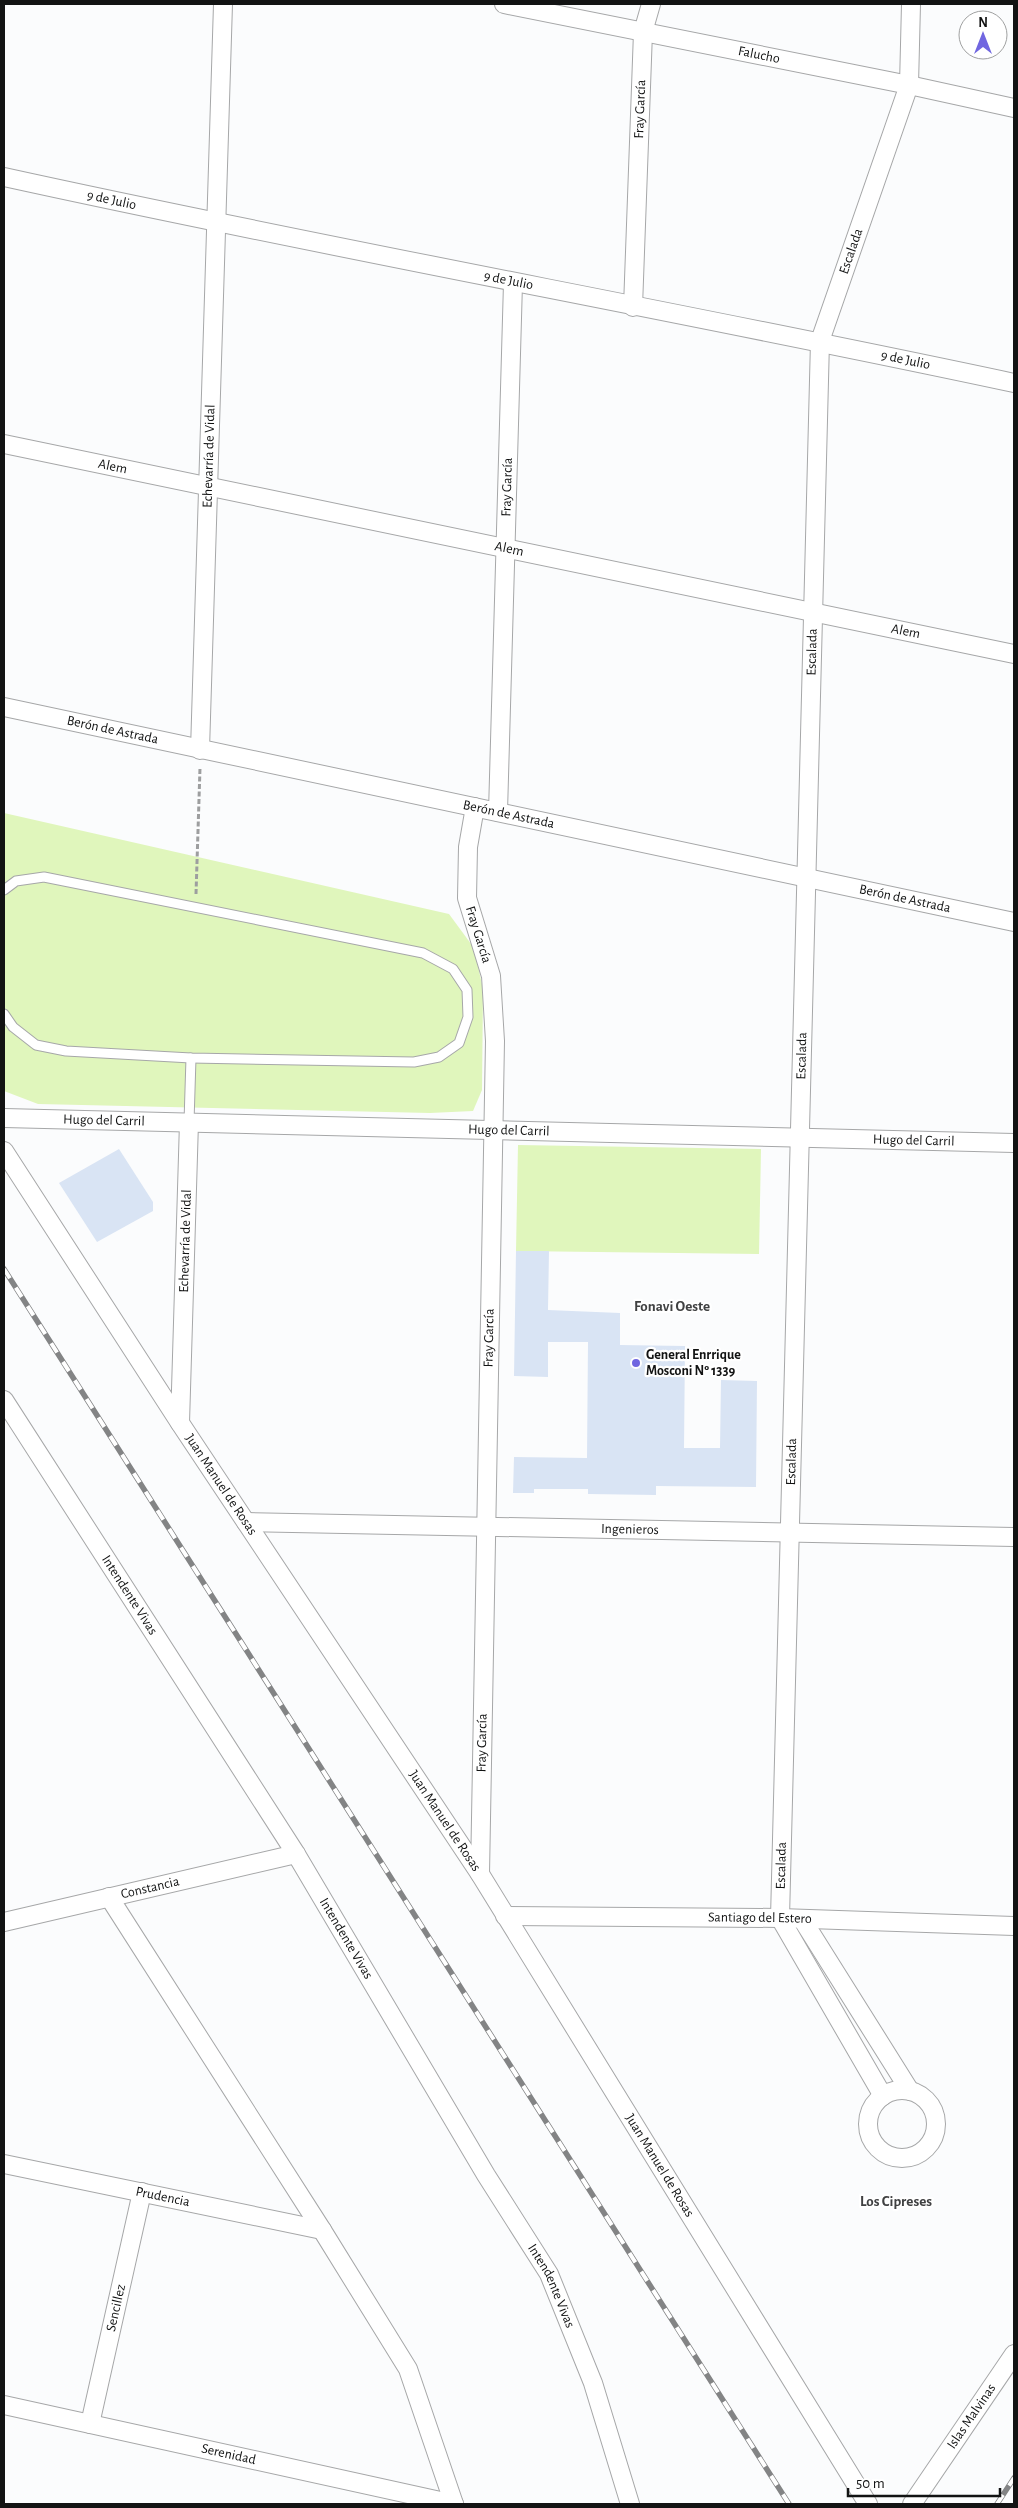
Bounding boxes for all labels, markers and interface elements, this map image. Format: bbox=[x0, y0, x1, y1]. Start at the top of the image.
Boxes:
north arrow bbox=[958, 10, 1008, 60]
text: N bbox=[978, 16, 988, 30]
street label: Falucho bbox=[737, 44, 781, 66]
street label: Fray García bbox=[632, 79, 648, 139]
street label: 9 de Julio bbox=[86, 188, 138, 212]
street label: Escalada bbox=[837, 226, 866, 276]
street label: 9 de Julio bbox=[483, 269, 534, 292]
street label: 9 de Julio bbox=[880, 348, 932, 372]
street label: Echevarría de Vidal bbox=[200, 404, 218, 508]
street label: Alem bbox=[97, 457, 128, 476]
street label: Fray García bbox=[499, 457, 515, 517]
street label: Alem bbox=[493, 539, 525, 559]
street label: Alem bbox=[890, 622, 921, 641]
street label: Escalada bbox=[805, 628, 820, 676]
street label: Berón de Astrada bbox=[66, 714, 160, 747]
street label: Berón de Astrada bbox=[462, 798, 556, 831]
street label: Berón de Astrada bbox=[858, 882, 952, 915]
street label: Fray García bbox=[463, 904, 494, 965]
street label: Escalada bbox=[794, 1032, 809, 1080]
street label: Hugo del Carril bbox=[63, 1112, 145, 1128]
street label: Hugo del Carril bbox=[468, 1122, 550, 1139]
street label: Hugo del Carril bbox=[873, 1133, 955, 1149]
street label: Echevarría de Vidal bbox=[177, 1189, 194, 1293]
district label: Fonavi Oeste bbox=[634, 1299, 710, 1314]
street label: Fray García bbox=[481, 1308, 497, 1368]
place label: General Enrrique Mosconi Nº 1339 bbox=[646, 1348, 741, 1378]
marker: General Enrrique Mosconi Nº 1339 bbox=[630, 1357, 642, 1369]
street label: Juan Manuel de Rosas bbox=[182, 1432, 260, 1538]
street label: Escalada bbox=[784, 1437, 799, 1486]
street label: Ingenieros bbox=[601, 1522, 659, 1537]
street label: Intendente Vivas bbox=[99, 1553, 160, 1637]
street label: Fray García bbox=[474, 1713, 490, 1773]
street label: Juan Manuel de Rosas bbox=[406, 1768, 483, 1874]
street label: Escalada bbox=[774, 1841, 789, 1890]
street label: Constancia bbox=[120, 1874, 181, 1902]
street label: Intendente Vivas bbox=[317, 1896, 375, 1981]
street label: Santiago del Estero bbox=[708, 1910, 812, 1926]
street label: Juan Manuel de Rosas bbox=[623, 2112, 696, 2219]
street label: Prudencia bbox=[134, 2184, 191, 2209]
district label: Los Cipreses bbox=[860, 2194, 932, 2209]
street label: Intendente Vivas bbox=[525, 2242, 577, 2330]
street label: Sencillez bbox=[104, 2283, 128, 2333]
street label: Islas Malvinas bbox=[945, 2381, 999, 2451]
street label: Serenidad bbox=[200, 2442, 257, 2467]
scale bar bbox=[848, 2466, 1000, 2498]
text: 50 m bbox=[856, 2476, 885, 2491]

